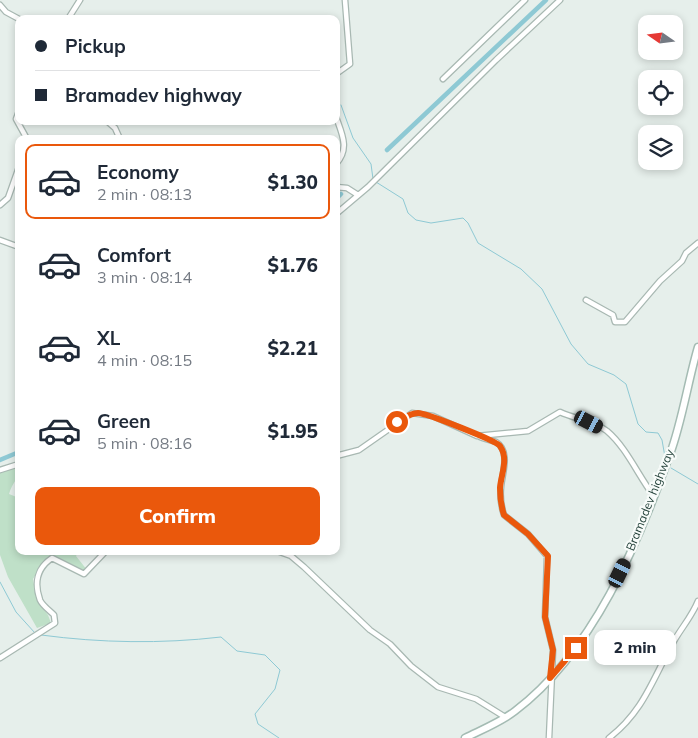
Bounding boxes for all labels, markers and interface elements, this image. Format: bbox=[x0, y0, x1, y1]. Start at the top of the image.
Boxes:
north arrow bbox=[638, 15, 682, 60]
map controls bbox=[638, 15, 683, 170]
text: Pickup bbox=[65, 34, 126, 58]
button: locate bbox=[638, 70, 683, 115]
text: Bramadev highway bbox=[65, 83, 242, 107]
button: layers bbox=[638, 125, 683, 170]
icon: car bbox=[37, 159, 82, 204]
text: Economy bbox=[97, 160, 179, 184]
text: $1.30 bbox=[267, 170, 318, 194]
text: 2 min · 08:13 bbox=[97, 184, 192, 204]
icon: car bbox=[37, 242, 82, 287]
text: Comfort bbox=[97, 243, 171, 267]
text: $1.76 bbox=[267, 253, 318, 277]
text: 3 min · 08:14 bbox=[97, 267, 192, 287]
icon: car bbox=[37, 325, 82, 370]
text: XL bbox=[97, 326, 120, 350]
text: $2.21 bbox=[267, 336, 318, 360]
text: 4 min · 08:15 bbox=[97, 350, 192, 370]
icon: car bbox=[37, 408, 82, 453]
text: Green bbox=[97, 409, 151, 433]
car bbox=[572, 409, 605, 435]
route start bbox=[386, 411, 408, 433]
text: $1.95 bbox=[267, 419, 318, 443]
text: 5 min · 08:16 bbox=[97, 433, 192, 453]
street label: Bramadev highway bbox=[622, 446, 677, 553]
button: Confirm bbox=[35, 487, 320, 545]
car bbox=[606, 556, 633, 590]
callout: 2 min bbox=[594, 630, 676, 666]
route end bbox=[565, 637, 587, 659]
text: 2 min bbox=[614, 637, 656, 657]

